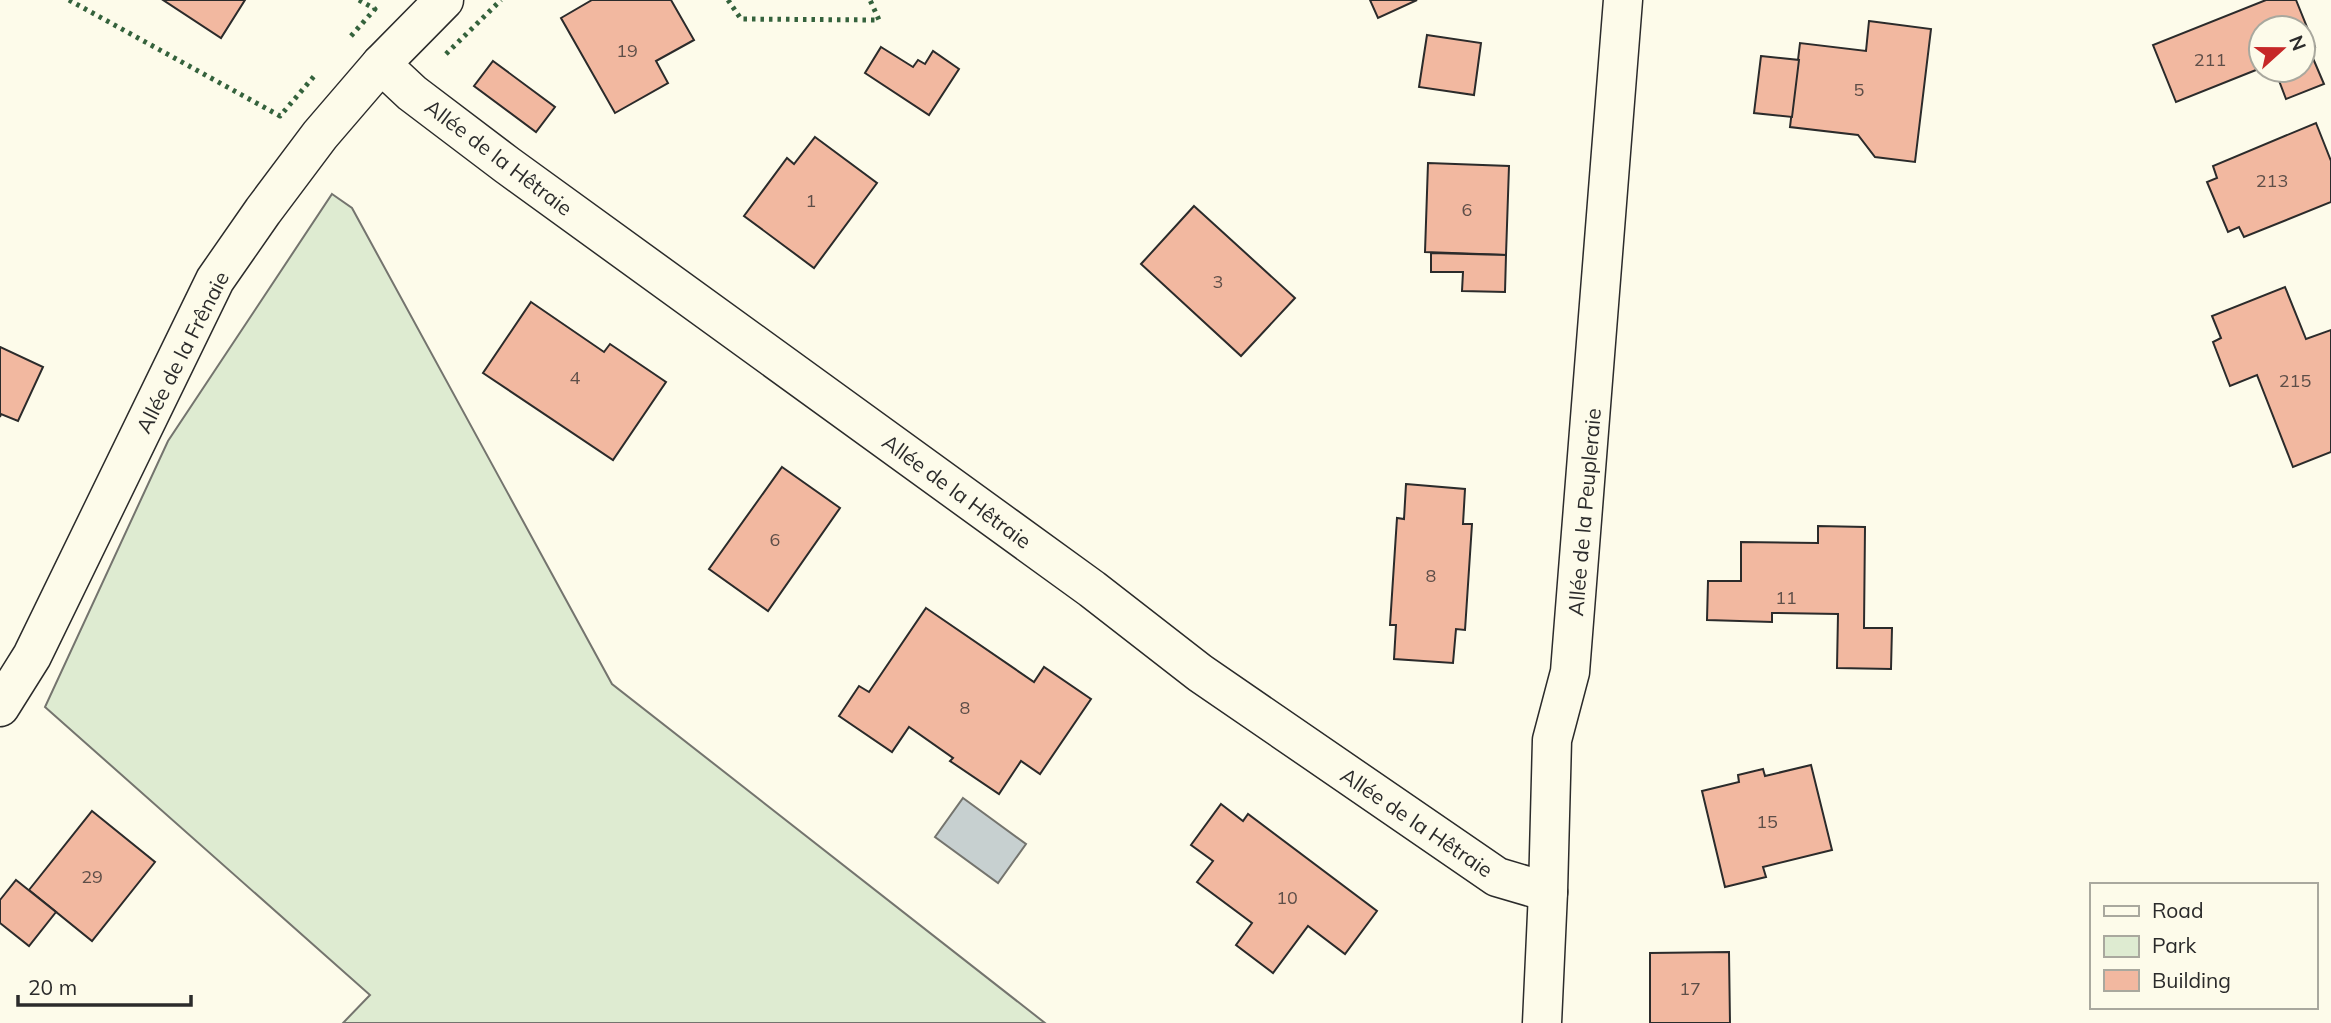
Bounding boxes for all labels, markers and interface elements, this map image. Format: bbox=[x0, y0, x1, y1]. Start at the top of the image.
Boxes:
north arrow bbox=[2247, 14, 2317, 84]
text: N bbox=[2284, 32, 2312, 54]
house number: 19 bbox=[616, 39, 638, 62]
house number: 211 bbox=[2194, 48, 2226, 71]
house number: 5 bbox=[1854, 78, 1865, 101]
street label: Allée de la Hêtraie bbox=[420, 93, 578, 221]
house number: 213 bbox=[2256, 169, 2288, 192]
house number: 1 bbox=[806, 189, 816, 212]
house number: 6 bbox=[1462, 198, 1472, 221]
street label: Allée de la Frênaie bbox=[130, 267, 234, 437]
house number: 3 bbox=[1213, 270, 1223, 293]
house number: 4 bbox=[570, 366, 581, 389]
house number: 215 bbox=[2279, 369, 2311, 392]
street label: Allée de la Peupleraie bbox=[1562, 407, 1606, 617]
street label: Allée de la Hêtraie bbox=[877, 428, 1037, 554]
house number: 6 bbox=[770, 528, 780, 551]
house number: 8 bbox=[1426, 564, 1436, 587]
house number: 11 bbox=[1775, 586, 1797, 609]
house number: 8 bbox=[960, 696, 970, 719]
street label: Allée de la Hêtraie bbox=[1336, 762, 1498, 882]
house number: 15 bbox=[1756, 810, 1778, 833]
house number: 29 bbox=[81, 865, 103, 888]
legend bbox=[2090, 883, 2317, 1009]
house number: 10 bbox=[1276, 886, 1298, 909]
text: Road bbox=[2152, 897, 2203, 923]
text: Park bbox=[2152, 932, 2196, 958]
scale bar bbox=[18, 964, 191, 1008]
text: Building bbox=[2152, 967, 2231, 993]
text: 20 m bbox=[28, 974, 77, 1000]
house number: 17 bbox=[1679, 977, 1701, 1000]

